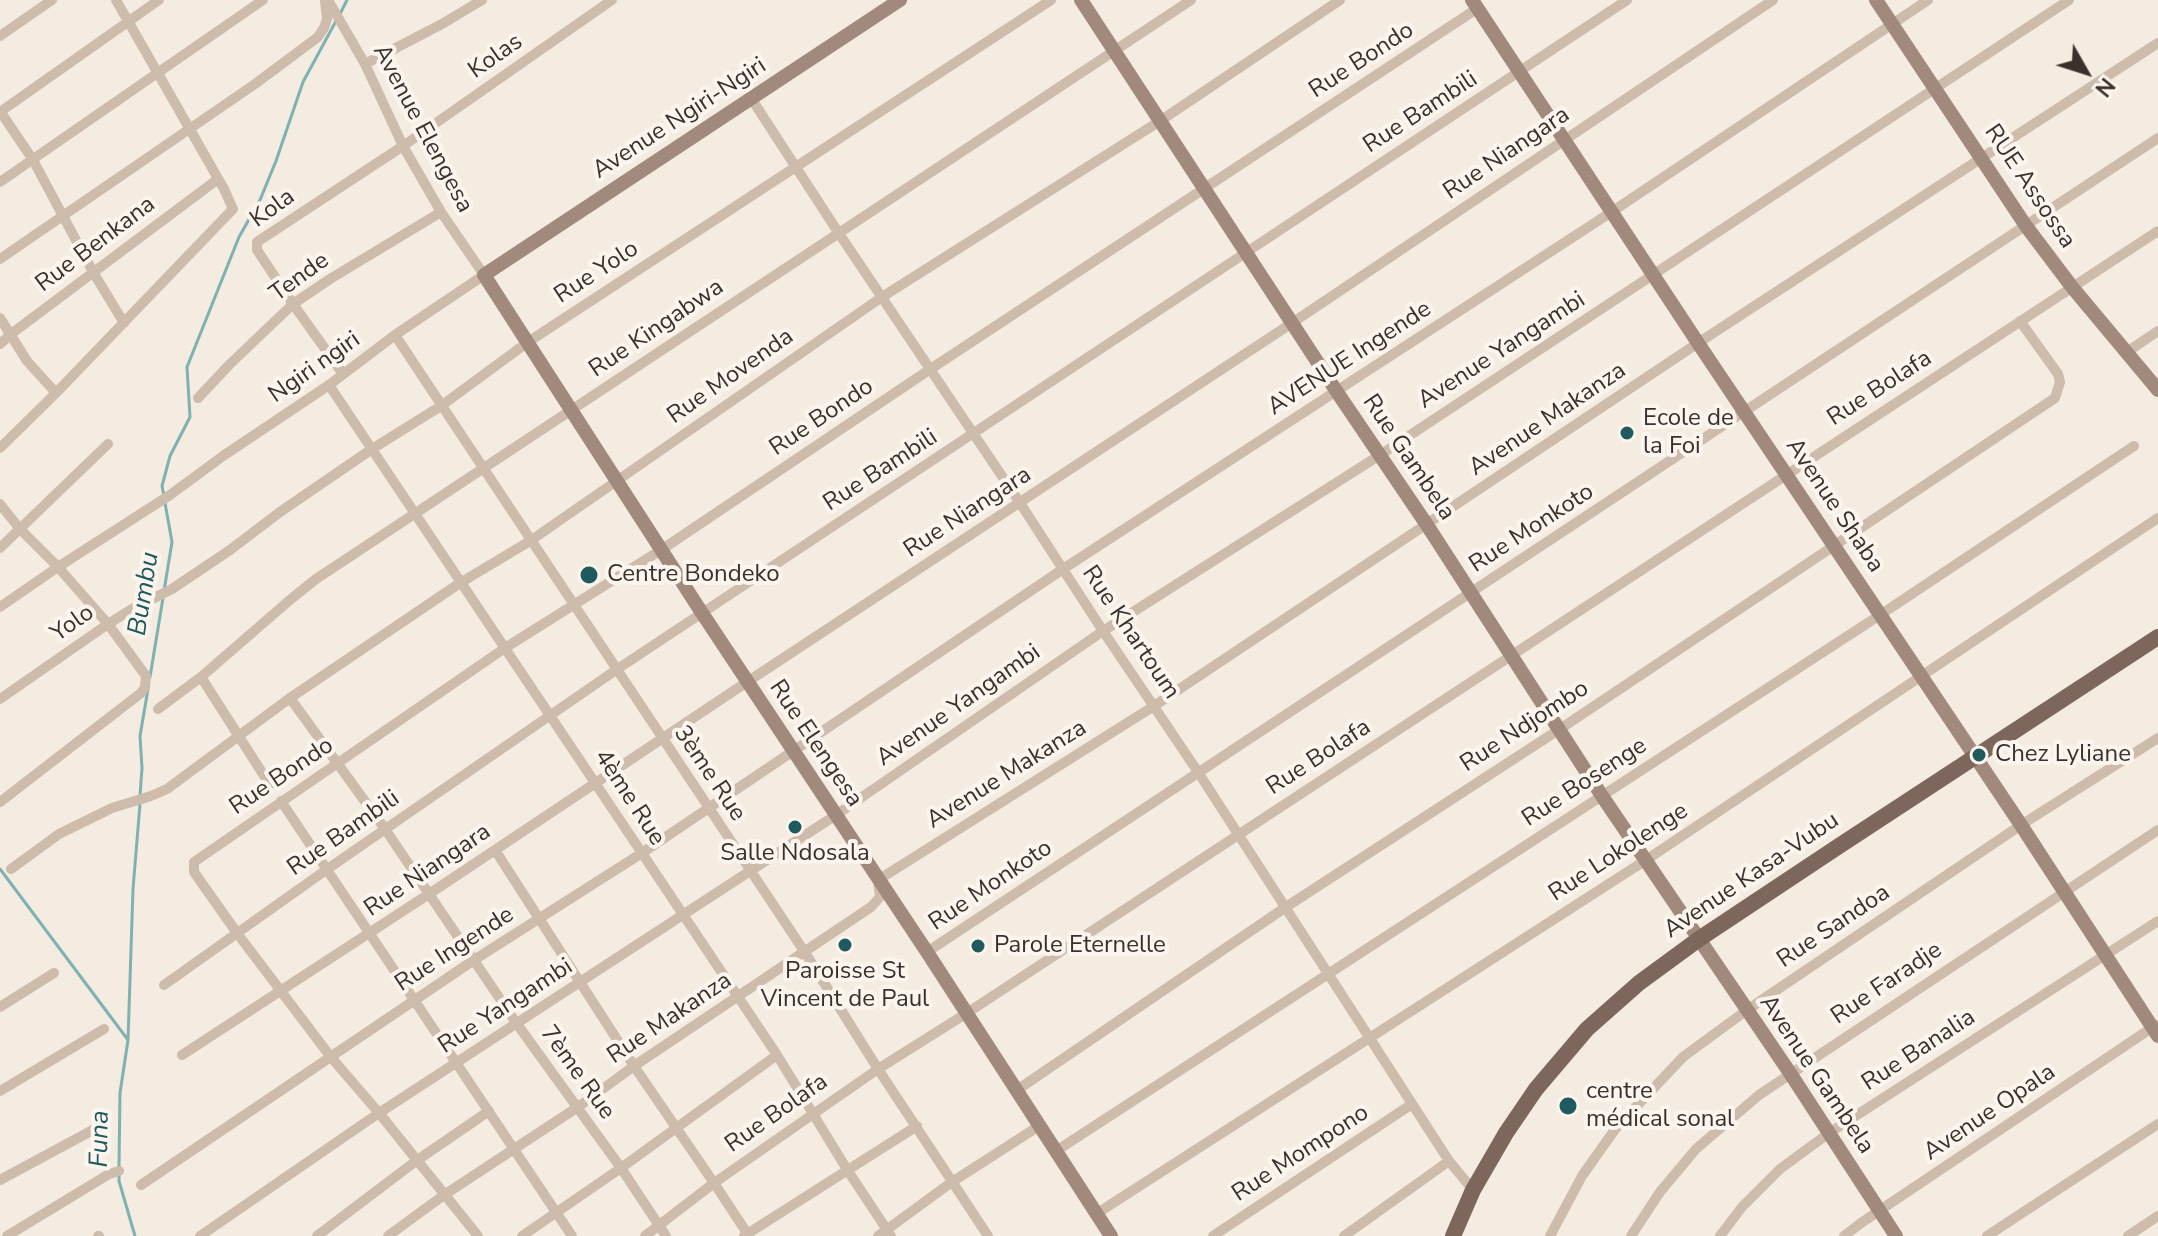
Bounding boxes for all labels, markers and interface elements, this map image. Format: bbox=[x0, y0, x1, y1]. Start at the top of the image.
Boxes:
street label: Rue Bondo bbox=[1304, 17, 1420, 105]
street label: Kolas bbox=[463, 28, 529, 86]
north arrow bbox=[2046, 32, 2126, 112]
street label: Avenue Elengesa bbox=[366, 40, 478, 218]
street label: Avenue Ngiri-Ngiri bbox=[588, 52, 772, 186]
street label: Rue Bambili bbox=[1359, 65, 1483, 161]
text: N bbox=[2088, 71, 2121, 103]
street label: Rue Niangara bbox=[1438, 101, 1576, 207]
street label: RUE Assossa bbox=[1977, 120, 2081, 254]
street label: Kola bbox=[245, 183, 301, 235]
street label: Rue Benkana bbox=[31, 191, 161, 299]
street label: Rue Yolo bbox=[550, 235, 644, 311]
street label: Tende bbox=[265, 247, 335, 309]
street label: Rue Kingabwa bbox=[584, 273, 730, 385]
street label: Avenue Yangambi bbox=[1413, 286, 1591, 416]
street label: AVENUE Ingende bbox=[1263, 295, 1437, 423]
street label: Rue Movenda bbox=[662, 323, 800, 431]
street label: Ngiri ngiri bbox=[264, 326, 366, 410]
street label: Rue Bolafa bbox=[1822, 345, 1938, 433]
street label: Avenue Makanza bbox=[1464, 357, 1632, 483]
street label: Rue Bondo bbox=[765, 373, 879, 463]
street label: Rue Gambela bbox=[1355, 390, 1461, 526]
place label: Ecole de la Foi bbox=[1643, 405, 1734, 461]
street label: Rue Bambili bbox=[819, 423, 943, 519]
marker: Ecole de la Foi bbox=[1618, 424, 1636, 442]
street label: Avenue Shaba bbox=[1779, 433, 1889, 579]
street label: Rue Niangara bbox=[899, 461, 1037, 565]
street label: Rue Monkoto bbox=[1464, 478, 1600, 580]
water label: Bumbu bbox=[123, 550, 167, 638]
place label: Centre Bondeko bbox=[607, 561, 779, 589]
street label: Rue Khartoum bbox=[1075, 561, 1185, 705]
marker: Centre Bondeko bbox=[578, 564, 600, 586]
street label: Yolo bbox=[46, 599, 100, 649]
street label: Avenue Yangambi bbox=[871, 639, 1047, 773]
street label: Rue Elengesa bbox=[762, 675, 868, 813]
street label: Rue Ndjombo bbox=[1455, 675, 1595, 779]
street label: Avenue Makanza bbox=[922, 714, 1092, 836]
street label: Rue Bolafa bbox=[1261, 714, 1377, 802]
street label: 3ème Rue bbox=[667, 721, 751, 827]
street label: Rue Bondo bbox=[225, 732, 339, 822]
street label: Rue Bosenge bbox=[1517, 732, 1653, 834]
place label: Chez Lyliane bbox=[1995, 741, 2131, 769]
street label: 4ème Rue bbox=[587, 744, 671, 852]
marker: Chez Lyliane bbox=[1970, 746, 1988, 764]
street label: Rue Bambili bbox=[282, 785, 406, 883]
street label: Rue Lokolenge bbox=[1544, 797, 1694, 909]
street label: Avenue Kasa-Vubu bbox=[1659, 807, 1845, 945]
street label: Rue Niangara bbox=[359, 818, 497, 924]
marker: Salle Ndosala bbox=[786, 818, 804, 836]
street label: Rue Monkoto bbox=[924, 834, 1058, 938]
place label: Salle Ndosala bbox=[720, 840, 870, 868]
street label: Rue Sandoa bbox=[1772, 879, 1896, 975]
street label: Rue Ingende bbox=[390, 901, 520, 999]
place label: Parole Eternelle bbox=[994, 932, 1166, 960]
marker: Paroisse St Vincent de Paul bbox=[836, 936, 854, 954]
street label: Rue Faradje bbox=[1826, 936, 1948, 1032]
marker: Parole Eternelle bbox=[969, 937, 987, 955]
street label: Rue Yangambi bbox=[434, 953, 578, 1061]
place label: Paroisse St Vincent de Paul bbox=[761, 958, 929, 1014]
street label: Rue Makanza bbox=[602, 967, 738, 1071]
street label: Avenue Gambela bbox=[1752, 990, 1880, 1160]
street label: Rue Banalia bbox=[1857, 1004, 1981, 1098]
street label: 7ème Rue bbox=[533, 1020, 621, 1126]
street label: Avenue Opala bbox=[1919, 1058, 2061, 1168]
street label: Rue Bolafa bbox=[720, 1068, 834, 1160]
place label: centre médical sonal bbox=[1586, 1078, 1734, 1134]
marker: centre médical sonal bbox=[1557, 1095, 1579, 1117]
street label: Rue Mompono bbox=[1227, 1099, 1375, 1209]
water label: Funa bbox=[85, 1110, 117, 1168]

